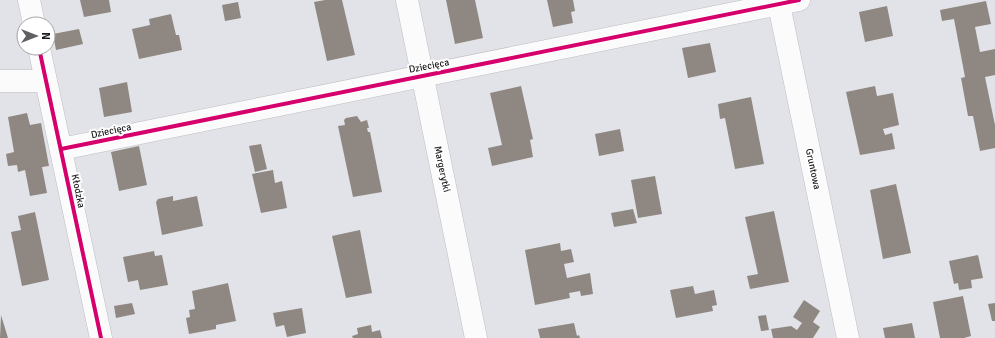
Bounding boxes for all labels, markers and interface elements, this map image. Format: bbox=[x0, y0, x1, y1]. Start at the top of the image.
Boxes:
north arrow bbox=[16, 16, 56, 56]
text: N bbox=[39, 32, 52, 40]
street label: Dziecięca bbox=[408, 56, 450, 76]
street label: Dziecięca bbox=[90, 121, 132, 141]
street label: Margerytki bbox=[431, 145, 453, 193]
street label: Gruntowa bbox=[803, 147, 823, 191]
street label: Kłodzka bbox=[69, 173, 87, 209]

